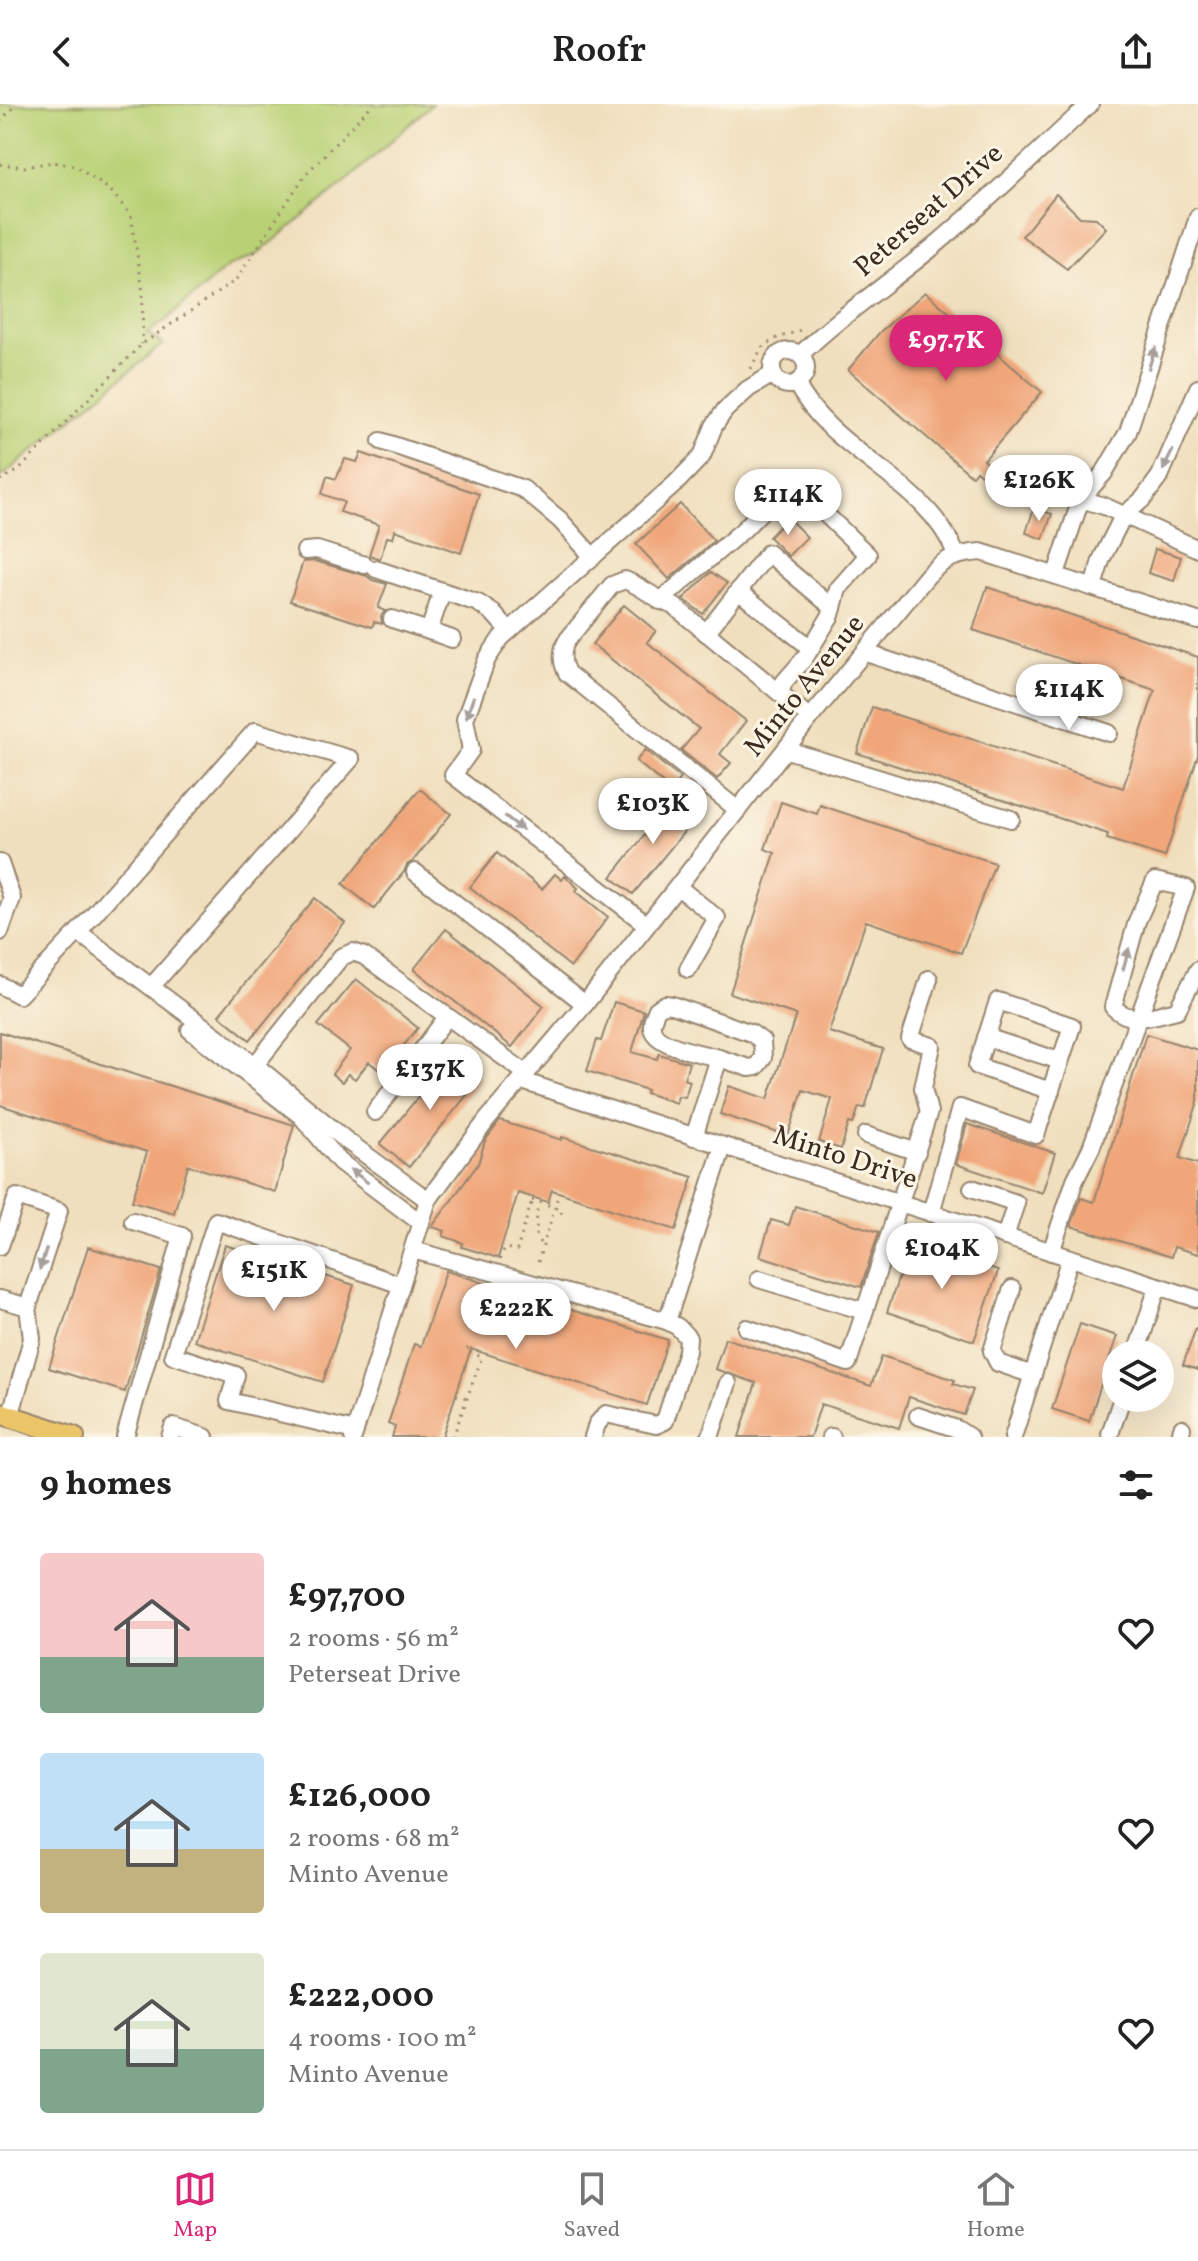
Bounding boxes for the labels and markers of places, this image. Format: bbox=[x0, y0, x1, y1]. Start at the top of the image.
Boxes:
pin: £97.7K bbox=[881, 315, 1011, 383]
pin: £126K bbox=[983, 455, 1095, 523]
pin: £114K bbox=[732, 469, 844, 537]
pin: £114K bbox=[1013, 664, 1125, 732]
pin: £103K bbox=[597, 778, 709, 846]
pin: £137K bbox=[374, 1044, 486, 1112]
pin: £104K bbox=[886, 1223, 998, 1291]
pin: £151K bbox=[218, 1245, 330, 1313]
pin: £222K bbox=[460, 1283, 572, 1351]

